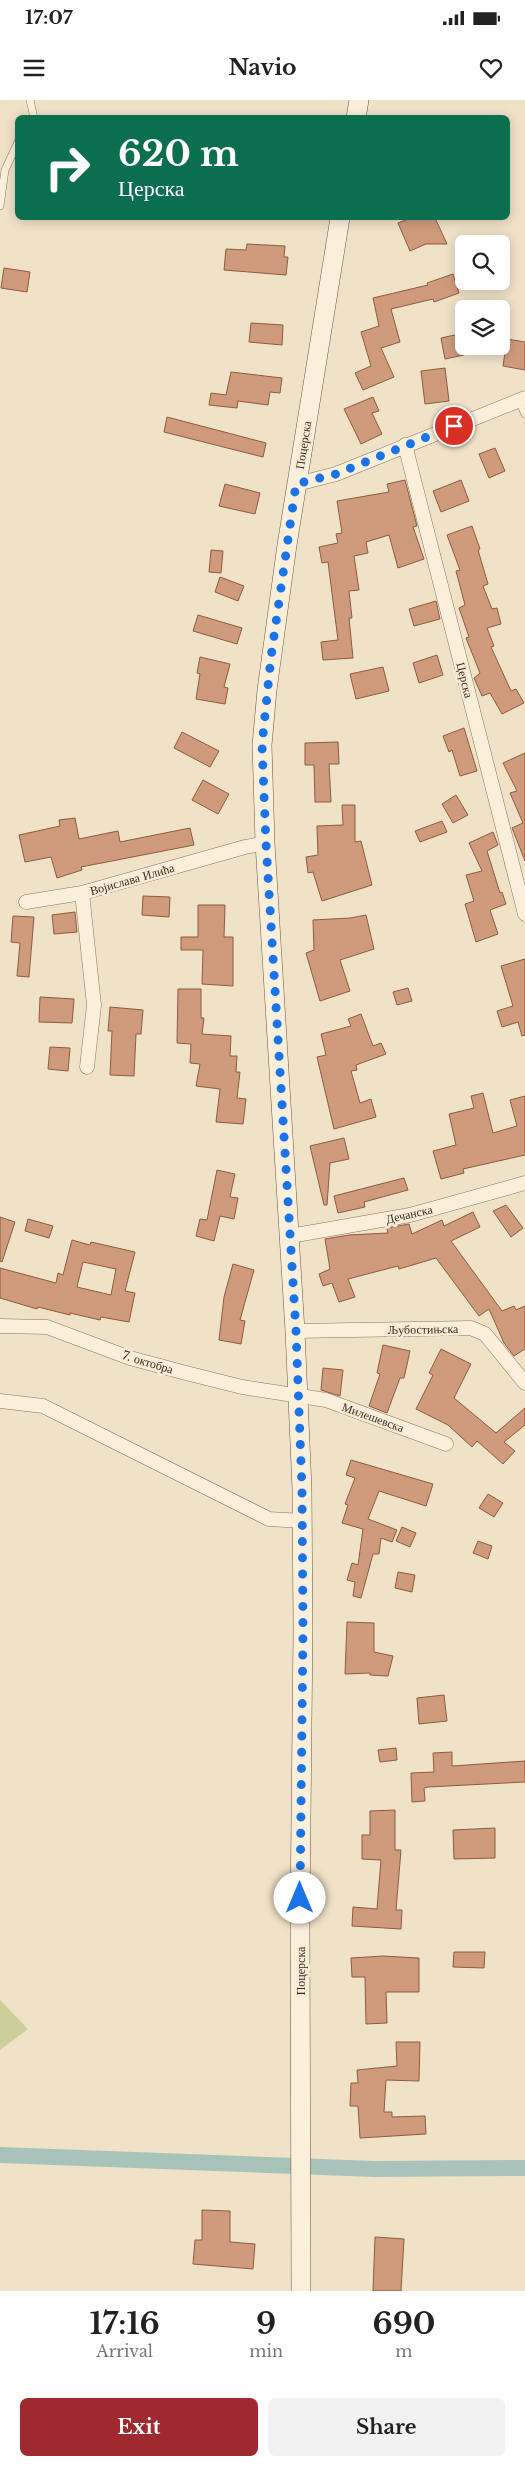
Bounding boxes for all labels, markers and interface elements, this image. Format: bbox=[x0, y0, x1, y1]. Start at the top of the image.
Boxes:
text: 17:07 bbox=[25, 6, 73, 29]
icon: menu bbox=[20, 54, 48, 82]
text: Navio bbox=[228, 54, 297, 81]
icon: heart bbox=[477, 54, 505, 82]
text: 620 m bbox=[118, 132, 239, 175]
icon: right bbox=[35, 135, 100, 200]
text: Церска bbox=[118, 175, 185, 202]
map controls bbox=[455, 235, 510, 355]
button: search bbox=[455, 235, 510, 290]
button: layers bbox=[455, 300, 510, 355]
pin bbox=[433, 405, 475, 447]
icon: arrive bbox=[440, 412, 468, 440]
street label: Поцерска bbox=[292, 419, 314, 470]
street label: Церска bbox=[453, 661, 477, 700]
street label: Војислава Илића bbox=[88, 860, 177, 898]
street label: Дечанска bbox=[384, 1201, 434, 1227]
street label: Љубостињска bbox=[388, 1321, 459, 1337]
street label: 7. октобра bbox=[121, 1347, 176, 1377]
street label: Милешевска bbox=[340, 1399, 407, 1435]
position arrow bbox=[273, 1871, 325, 1923]
street label: Поцерска bbox=[293, 1946, 308, 1995]
text: 17:16 bbox=[89, 2305, 160, 2342]
text: 9 bbox=[256, 2305, 276, 2342]
text: 690 bbox=[372, 2305, 436, 2342]
text: Arrival bbox=[96, 2341, 153, 2361]
text: min bbox=[249, 2341, 283, 2361]
text: m bbox=[395, 2341, 413, 2361]
button: Exit bbox=[20, 2398, 258, 2456]
button: Share bbox=[268, 2398, 505, 2456]

